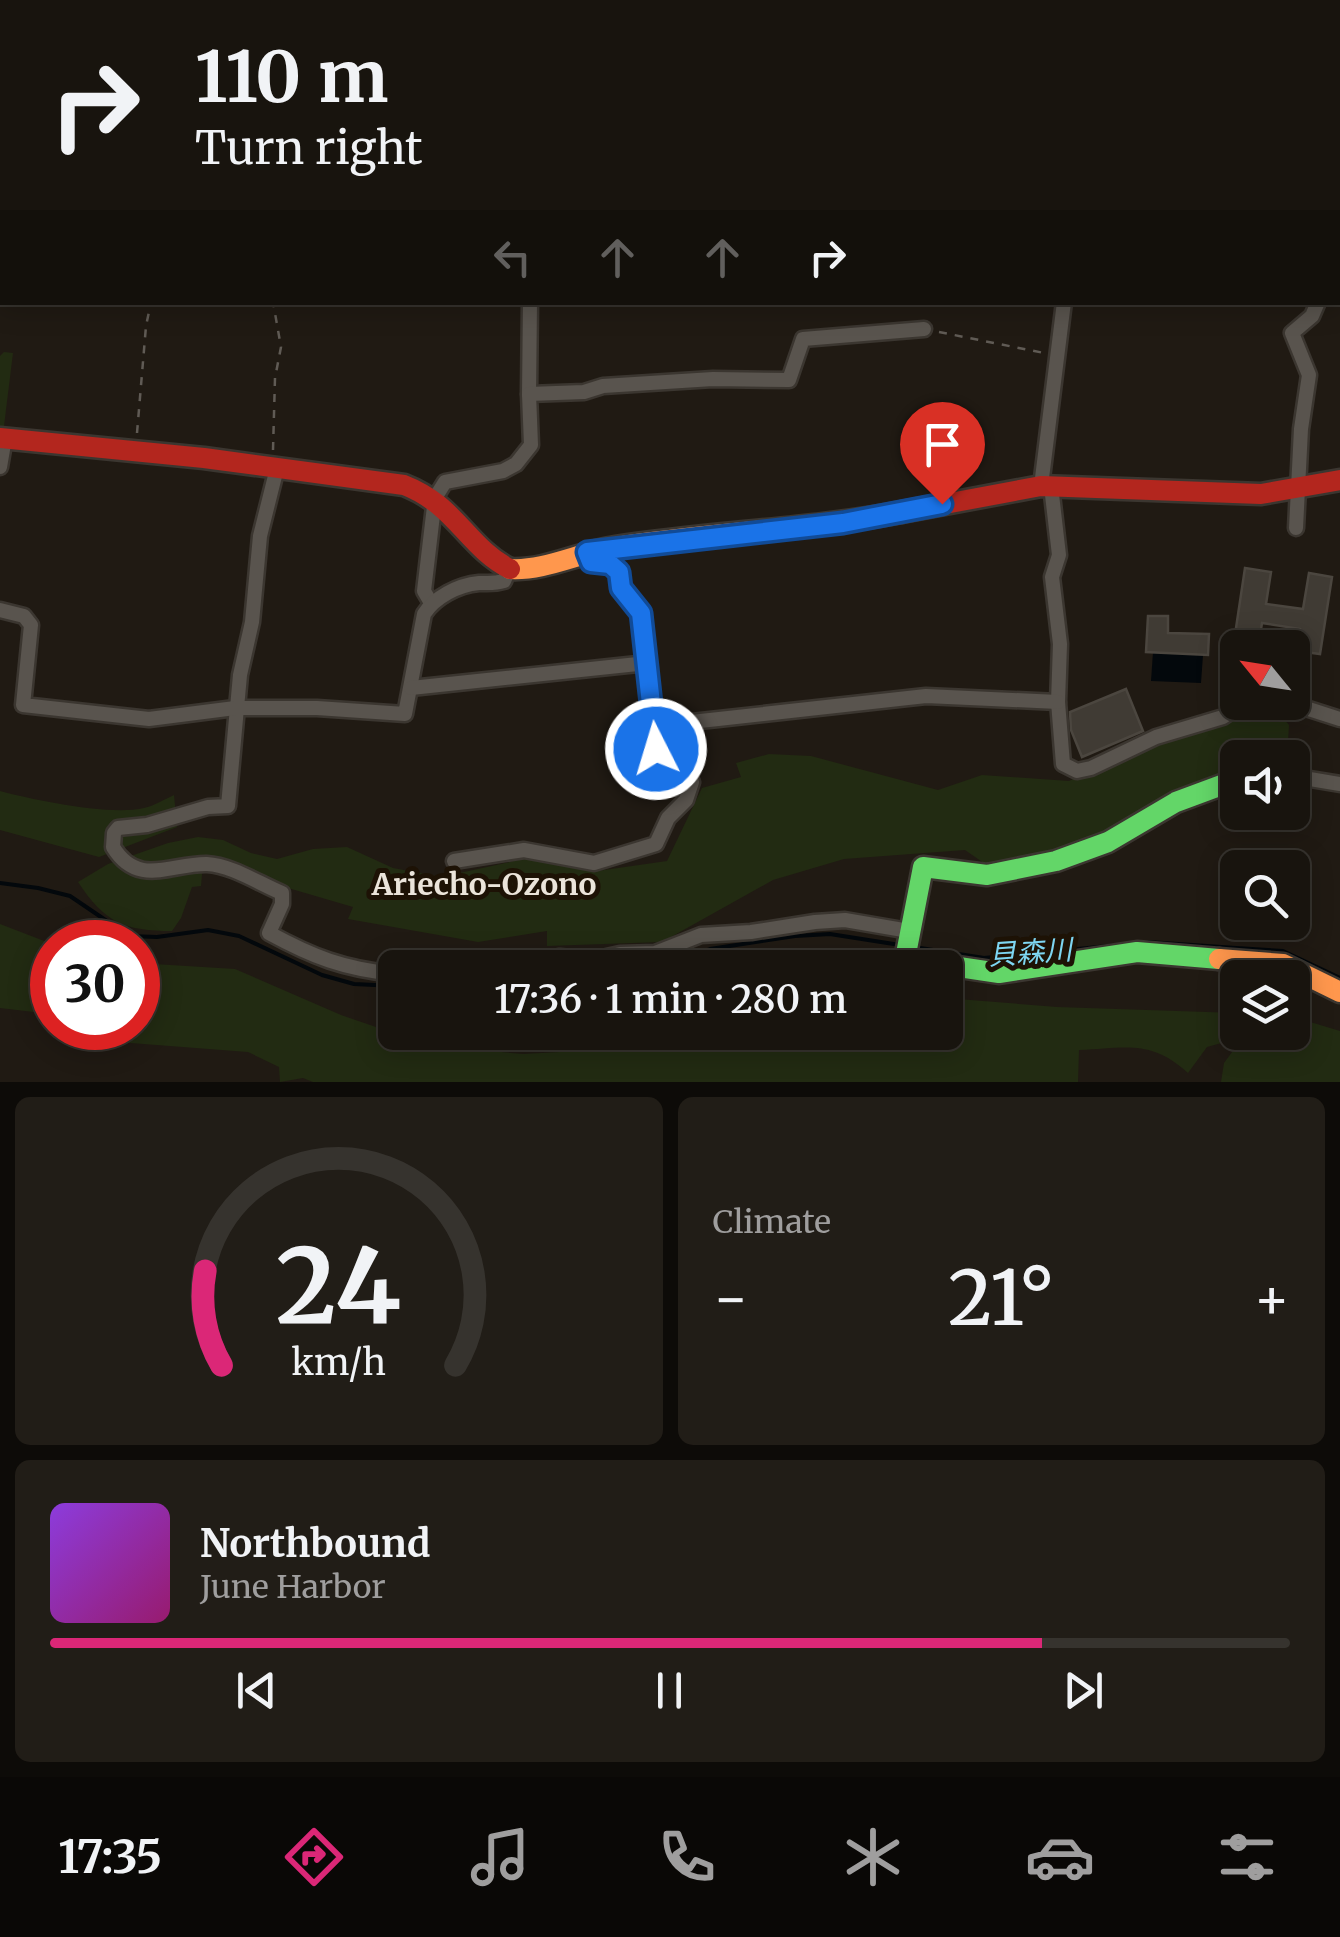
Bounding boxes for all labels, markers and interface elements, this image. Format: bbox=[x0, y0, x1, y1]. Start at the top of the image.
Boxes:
text: 110 m bbox=[195, 33, 388, 121]
icon: right bbox=[30, 40, 160, 170]
text: Turn right bbox=[195, 120, 423, 176]
icon: left bbox=[485, 230, 540, 285]
icon: ahead bbox=[590, 230, 645, 285]
icon: ahead bbox=[695, 230, 750, 285]
icon: right bbox=[800, 230, 855, 285]
pin bbox=[900, 402, 985, 505]
icon: arrive bbox=[915, 417, 970, 472]
north arrow bbox=[1220, 630, 1310, 720]
map controls bbox=[1220, 630, 1310, 1050]
position arrow bbox=[604, 697, 708, 801]
button: sound bbox=[1220, 740, 1310, 830]
button: search bbox=[1220, 850, 1310, 940]
district label: Ariecho-Ozono bbox=[371, 865, 596, 903]
speed limit sign: 30 bbox=[30, 920, 160, 1050]
water label: 貝森川 bbox=[987, 931, 1076, 973]
button: layers bbox=[1220, 960, 1310, 1050]
text: 17:36 · 1 min · 280 m bbox=[494, 976, 847, 1023]
text: Climate bbox=[713, 1202, 831, 1242]
text: 24 bbox=[276, 1221, 401, 1351]
text: 21° bbox=[948, 1251, 1055, 1345]
text: − bbox=[713, 1264, 749, 1333]
text: + bbox=[1253, 1264, 1290, 1333]
text: km/h bbox=[291, 1340, 386, 1385]
text: Northbound bbox=[200, 1520, 430, 1567]
text: June Harbor bbox=[200, 1567, 386, 1607]
icon: previous bbox=[229, 1663, 284, 1718]
icon: pause bbox=[642, 1663, 697, 1718]
icon: next bbox=[1056, 1663, 1111, 1718]
icon: directions bbox=[279, 1822, 349, 1892]
icon: music bbox=[465, 1822, 535, 1892]
icon: phone bbox=[652, 1822, 722, 1892]
icon: climate bbox=[838, 1822, 908, 1892]
icon: car bbox=[1025, 1822, 1095, 1892]
icon: filters bbox=[1212, 1822, 1282, 1892]
text: 17:35 bbox=[58, 1829, 162, 1885]

